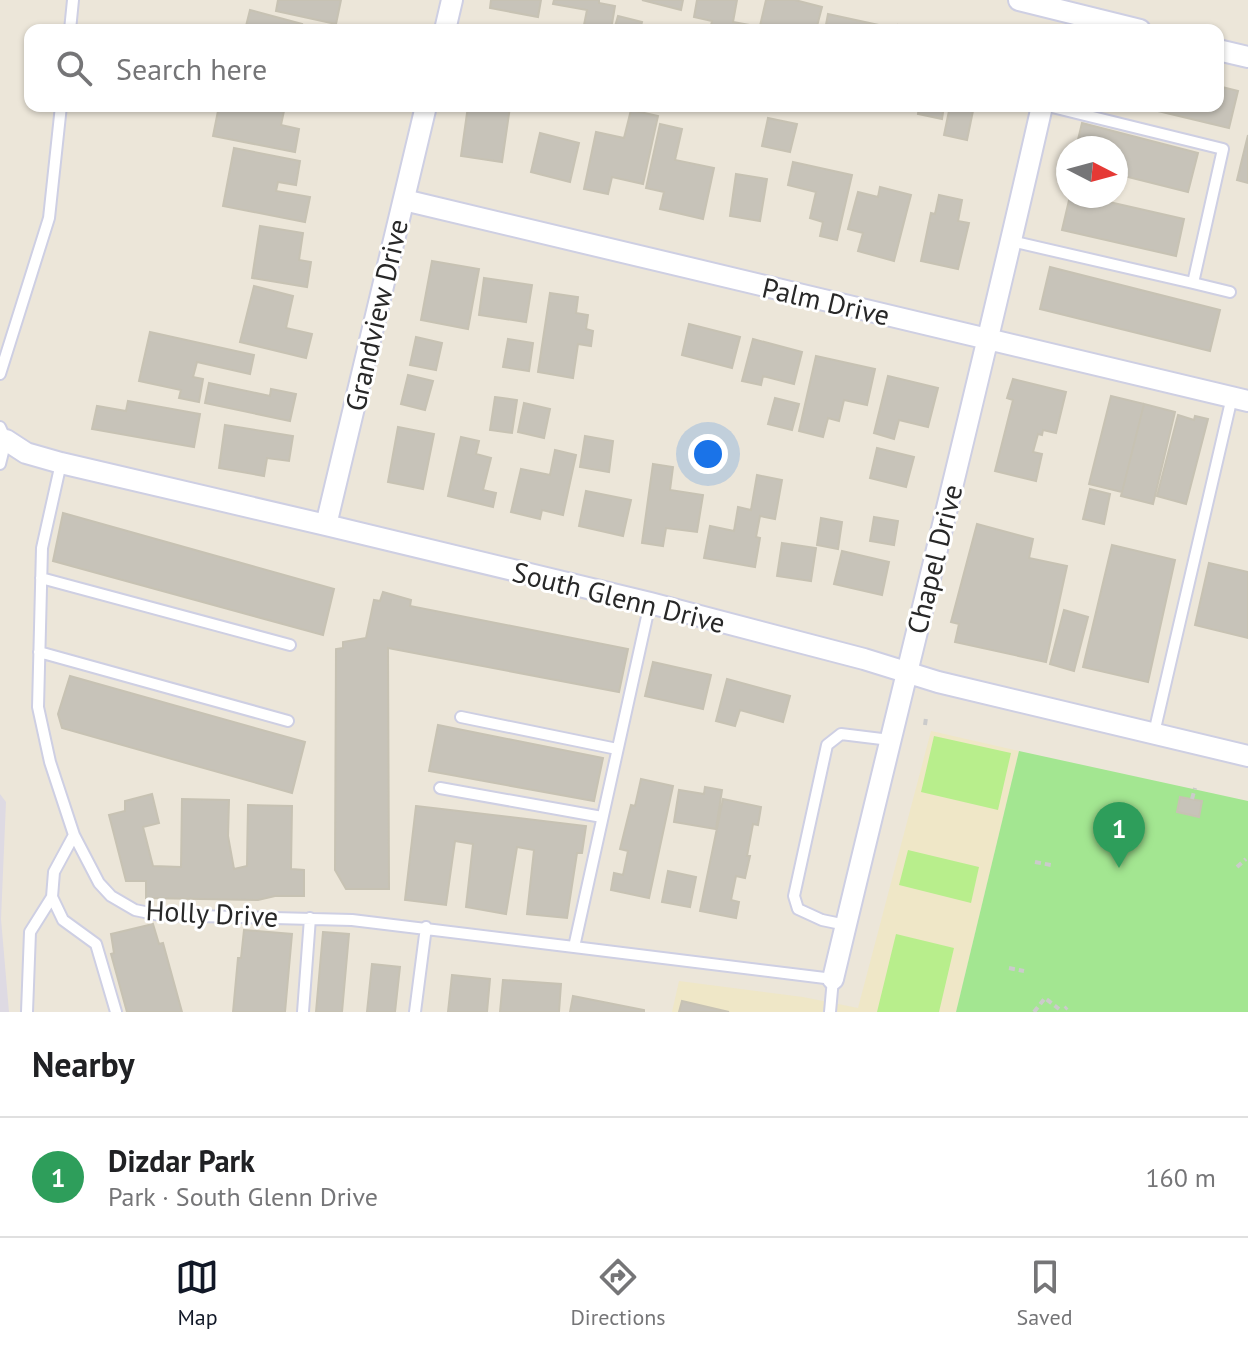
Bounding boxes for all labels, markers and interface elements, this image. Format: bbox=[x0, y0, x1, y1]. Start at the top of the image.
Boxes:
search box bbox=[24, 24, 1224, 112]
icon: search bbox=[52, 46, 96, 90]
text: Search here bbox=[116, 49, 267, 88]
north arrow bbox=[1056, 136, 1128, 208]
street label: Grandview Drive bbox=[336, 215, 416, 415]
street label: Palm Drive bbox=[759, 268, 893, 334]
your location bbox=[688, 434, 728, 474]
street label: Chapel Drive bbox=[898, 480, 970, 638]
street label: South Glenn Drive bbox=[509, 553, 729, 641]
pin: 1 bbox=[1093, 802, 1145, 868]
street label: Holly Drive bbox=[145, 891, 279, 935]
text: Nearby bbox=[32, 1042, 134, 1086]
text: Dizdar Park bbox=[108, 1141, 255, 1180]
text: 1 bbox=[51, 1161, 65, 1194]
text: 160 m bbox=[1145, 1161, 1216, 1194]
text: Park · South Glenn Drive bbox=[108, 1180, 378, 1213]
tab: Map bbox=[175, 1255, 219, 1331]
tab: Directions bbox=[570, 1255, 666, 1331]
tab: Saved bbox=[1017, 1255, 1072, 1331]

